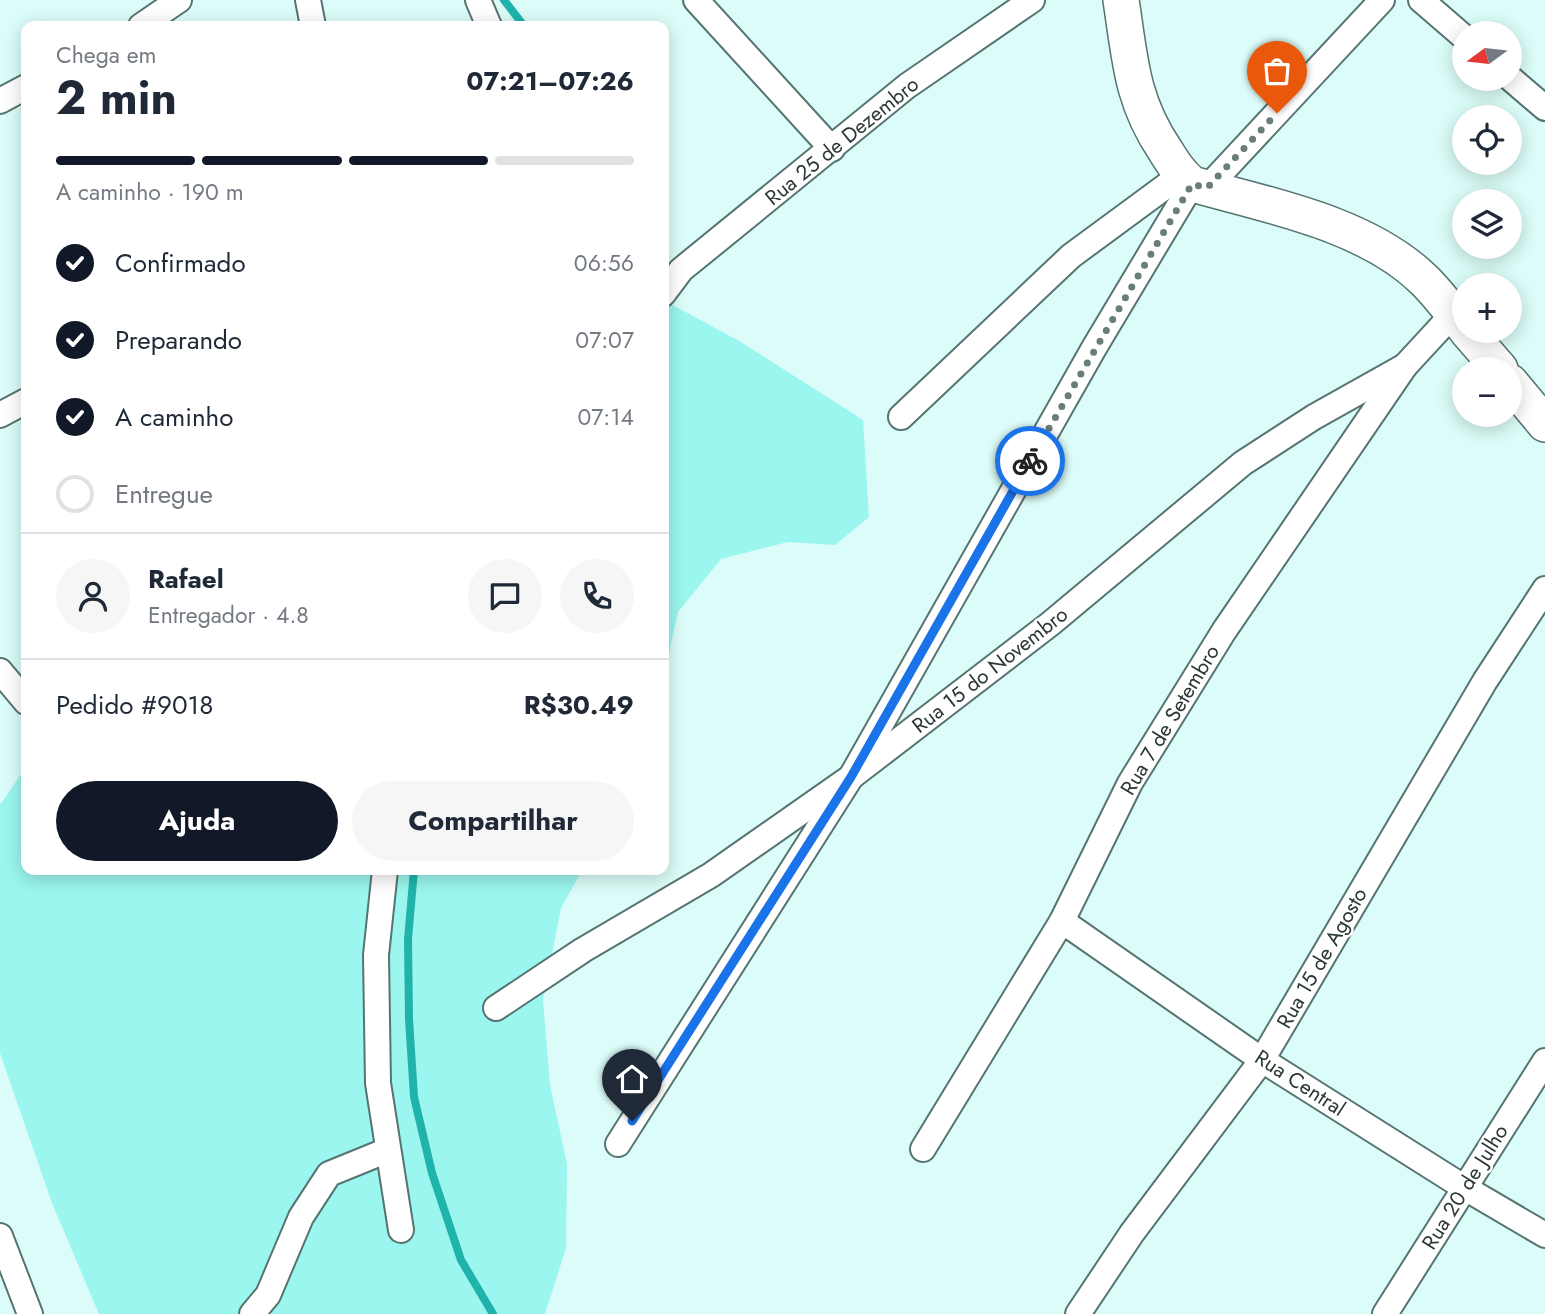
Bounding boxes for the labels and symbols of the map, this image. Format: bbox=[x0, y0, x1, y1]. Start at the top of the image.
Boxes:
north arrow bbox=[1452, 21, 1522, 91]
pin bbox=[1247, 41, 1307, 113]
street label: Rua 25 de Dezembro bbox=[759, 70, 925, 212]
courier bbox=[995, 426, 1065, 496]
street label: Rua 15 do Novembro bbox=[906, 600, 1074, 740]
street label: Rua 7 de Setembro bbox=[1113, 639, 1227, 801]
street label: Rua 15 de Agosto bbox=[1269, 882, 1375, 1034]
street label: Rua Central bbox=[1249, 1042, 1351, 1124]
pin bbox=[602, 1049, 662, 1121]
street label: Rua 20 de Julho bbox=[1415, 1119, 1515, 1255]

